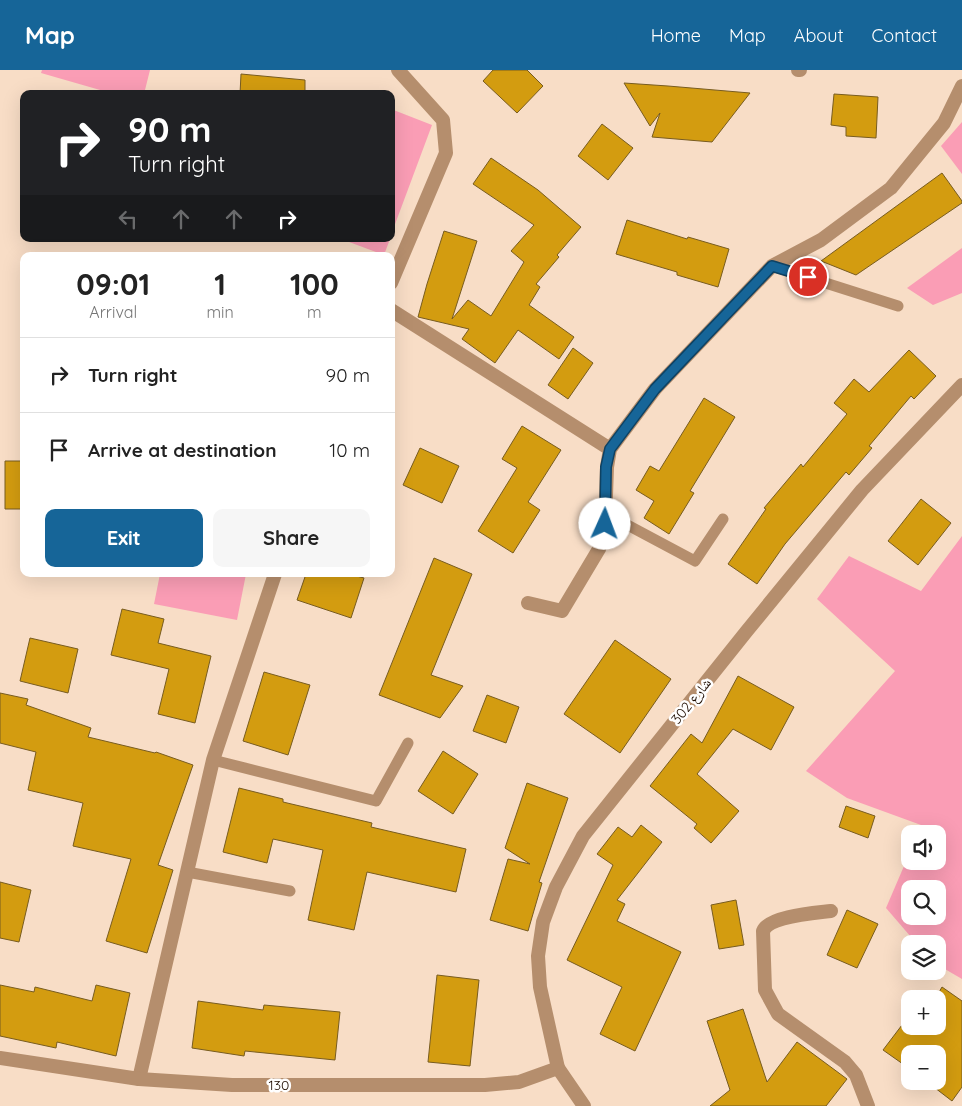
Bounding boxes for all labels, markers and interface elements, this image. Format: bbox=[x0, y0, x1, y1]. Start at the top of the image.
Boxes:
text: Map bbox=[25, 20, 75, 50]
text: Home bbox=[651, 24, 701, 47]
text: Map bbox=[729, 24, 766, 47]
text: About bbox=[794, 24, 844, 47]
text: Contact bbox=[872, 24, 937, 47]
text: 90 m bbox=[128, 107, 211, 151]
icon: right bbox=[45, 110, 110, 175]
text: Turn right bbox=[128, 150, 225, 178]
icon: left bbox=[114, 205, 142, 233]
icon: ahead bbox=[167, 205, 195, 233]
icon: ahead bbox=[220, 205, 248, 233]
icon: right bbox=[273, 205, 301, 233]
pin bbox=[787, 256, 829, 298]
icon: arrive bbox=[794, 263, 822, 291]
text: 09:01 bbox=[76, 265, 150, 303]
text: 1 bbox=[214, 265, 226, 303]
text: 100 bbox=[290, 265, 339, 303]
text: Arrival bbox=[89, 302, 137, 322]
text: min bbox=[206, 302, 234, 322]
text: m bbox=[307, 302, 322, 322]
icon: right bbox=[45, 361, 73, 389]
text: Turn right bbox=[88, 363, 177, 387]
text: 90 m bbox=[326, 363, 370, 387]
icon: arrive bbox=[45, 436, 73, 464]
text: Arrive at destination bbox=[88, 438, 277, 462]
text: 10 m bbox=[329, 438, 370, 462]
position arrow bbox=[578, 497, 630, 549]
button: Exit bbox=[45, 509, 203, 567]
button: Share bbox=[213, 509, 370, 567]
street label: شارع 302 bbox=[667, 674, 716, 728]
map controls bbox=[901, 825, 946, 1090]
button: sound bbox=[901, 825, 946, 870]
button: search bbox=[901, 880, 946, 925]
button: layers bbox=[901, 935, 946, 980]
button: + bbox=[901, 990, 946, 1035]
button: − bbox=[901, 1045, 946, 1090]
street label: 130 bbox=[269, 1076, 289, 1094]

